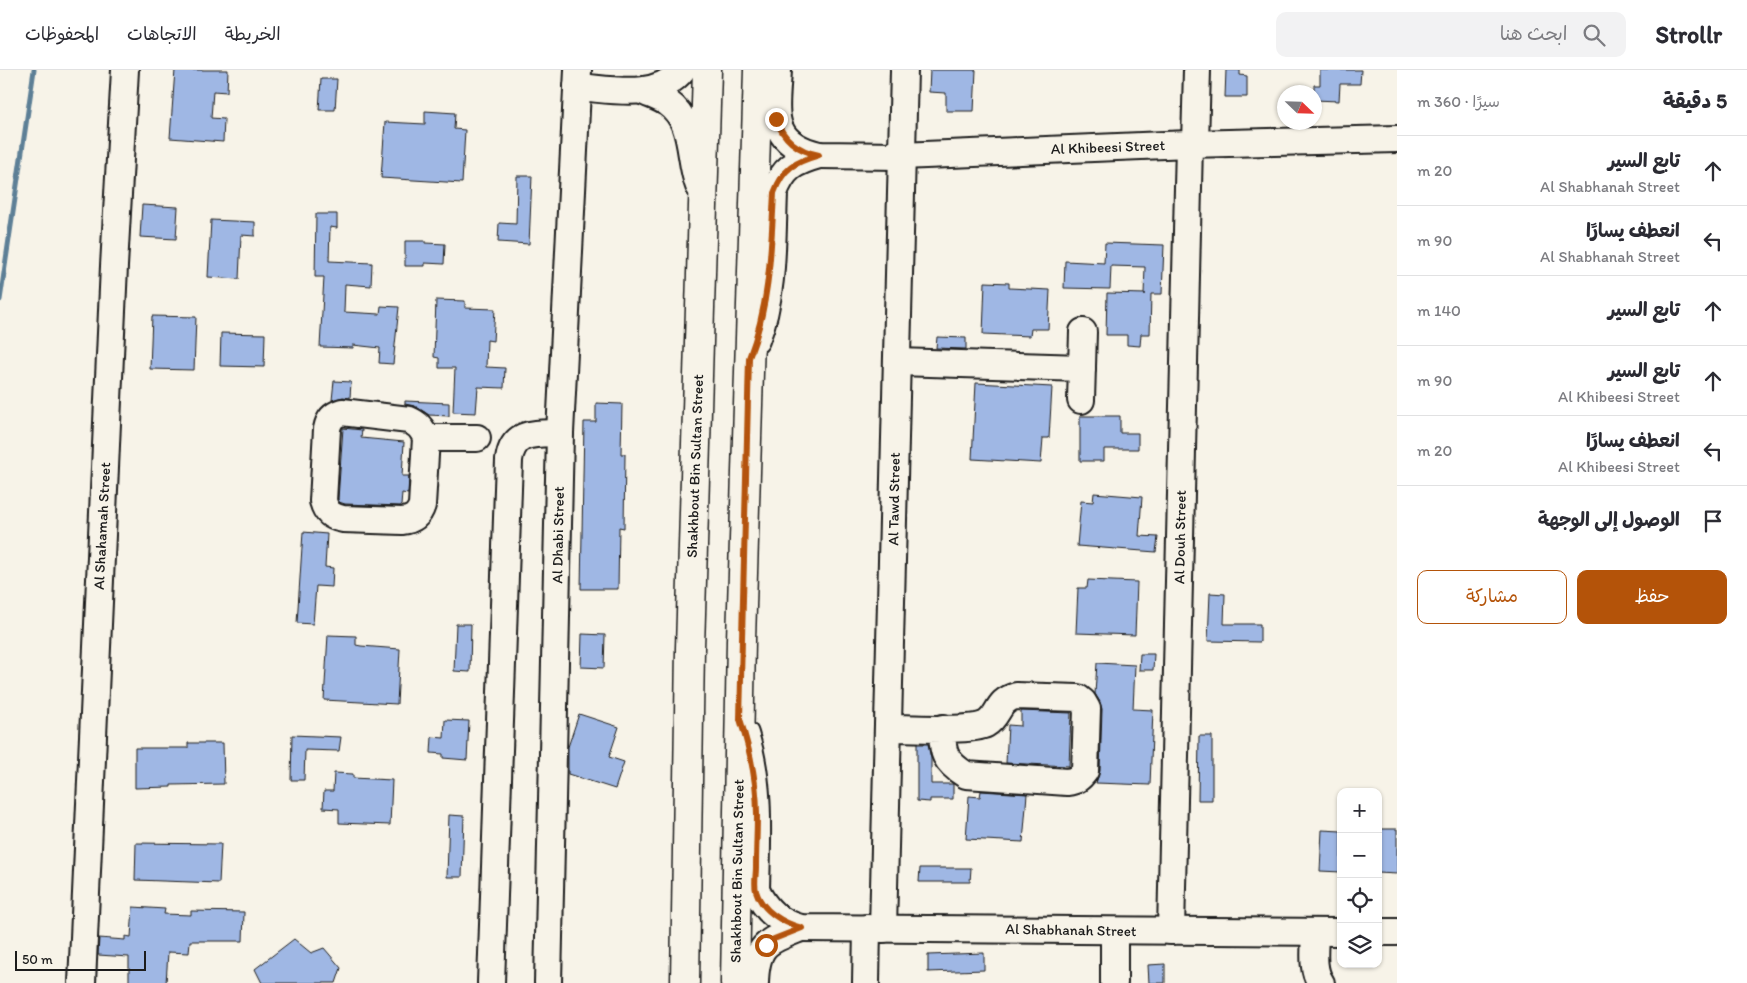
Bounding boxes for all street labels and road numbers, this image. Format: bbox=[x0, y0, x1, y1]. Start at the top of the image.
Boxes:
street label: Al Khibeesi Street bbox=[1051, 136, 1166, 158]
street label: Shakhbout Bin Sultan Street bbox=[683, 373, 707, 558]
street label: Al Tawd Street bbox=[884, 452, 904, 546]
street label: Al Shahamah Street bbox=[90, 461, 114, 590]
street label: Al Dhabi Street bbox=[548, 486, 568, 584]
street label: Al Douh Street bbox=[1170, 489, 1190, 584]
street label: Shakhbout Bin Sultan Street bbox=[726, 779, 748, 963]
street label: Al Shabhanah Street bbox=[1005, 920, 1137, 940]

